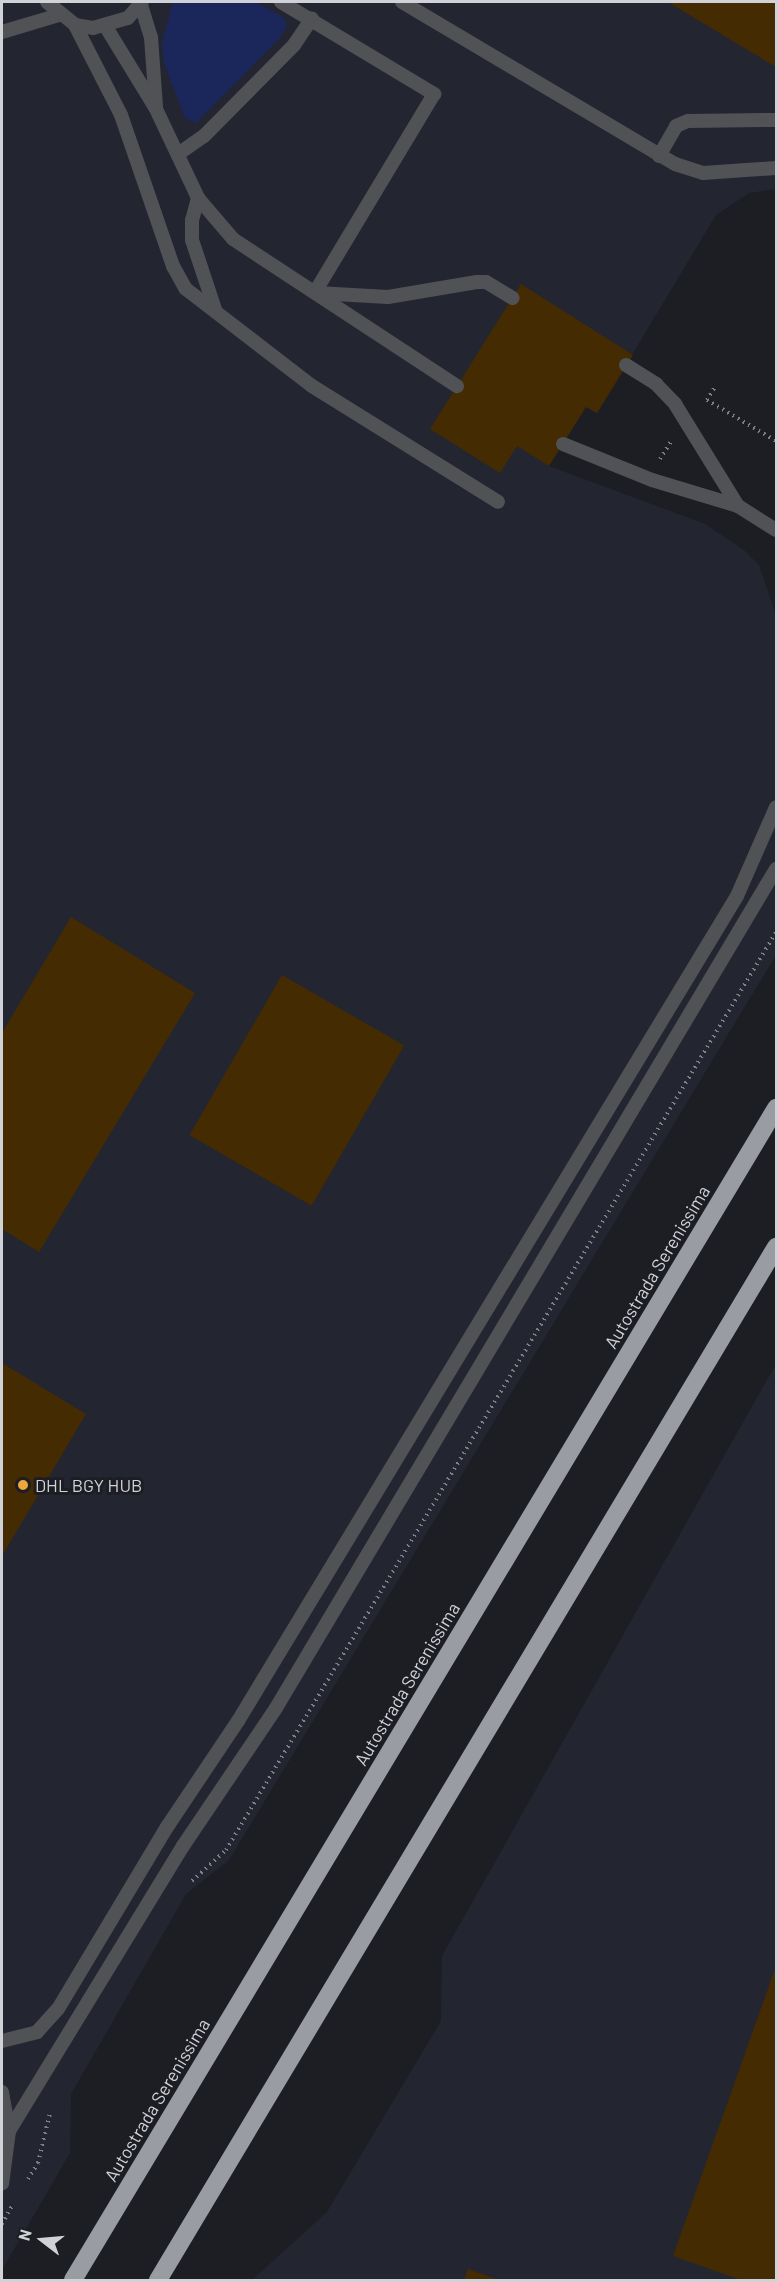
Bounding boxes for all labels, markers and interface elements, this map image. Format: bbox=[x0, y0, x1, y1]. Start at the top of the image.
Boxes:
street label: Autostrada Serenissima bbox=[600, 1182, 714, 1352]
place label: DHL BGY HUB bbox=[35, 1474, 142, 1496]
marker: DHL BGY HUB bbox=[16, 1478, 30, 1492]
street label: Autostrada Serenissima bbox=[350, 1599, 464, 1769]
street label: Autostrada Serenissima bbox=[100, 2015, 214, 2185]
north arrow bbox=[12, 2210, 72, 2270]
text: N bbox=[14, 2227, 35, 2243]

